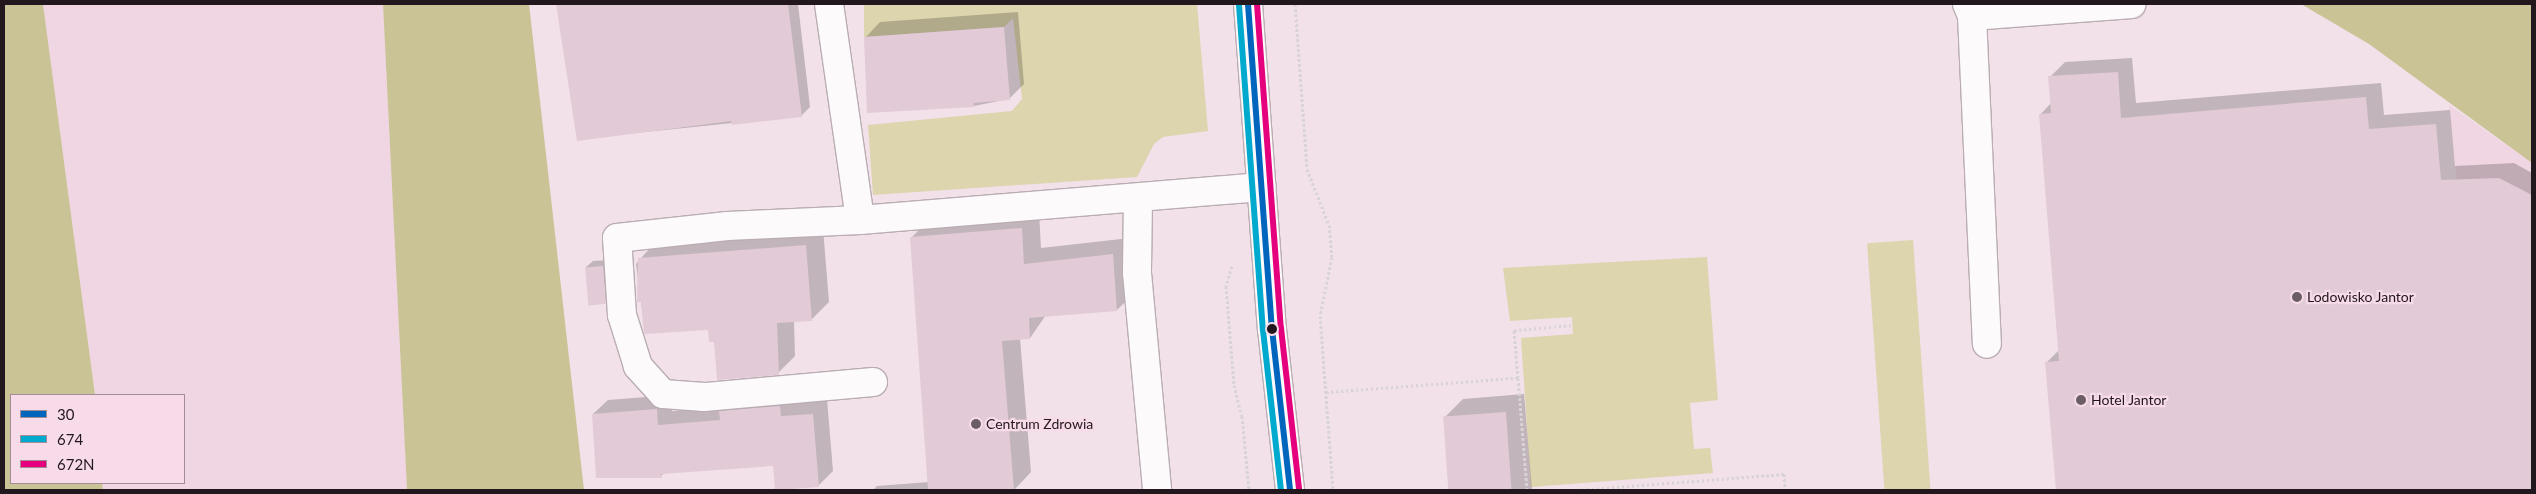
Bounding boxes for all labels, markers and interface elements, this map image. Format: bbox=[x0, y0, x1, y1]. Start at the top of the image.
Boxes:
place label: Lodowisko Jantor bbox=[2307, 289, 2414, 305]
marker: Lodowisko Jantor bbox=[2291, 291, 2303, 303]
unlabelled marker bbox=[1267, 324, 1277, 334]
place label: Hotel Jantor bbox=[2091, 392, 2167, 408]
legend bbox=[10, 394, 185, 484]
marker: Hotel Jantor bbox=[2075, 394, 2087, 406]
text: 30 bbox=[57, 405, 74, 423]
place label: Centrum Zdrowia bbox=[986, 416, 1093, 432]
marker: Centrum Zdrowia bbox=[970, 418, 982, 430]
text: 674 bbox=[57, 430, 83, 448]
text: 672N bbox=[57, 455, 95, 473]

